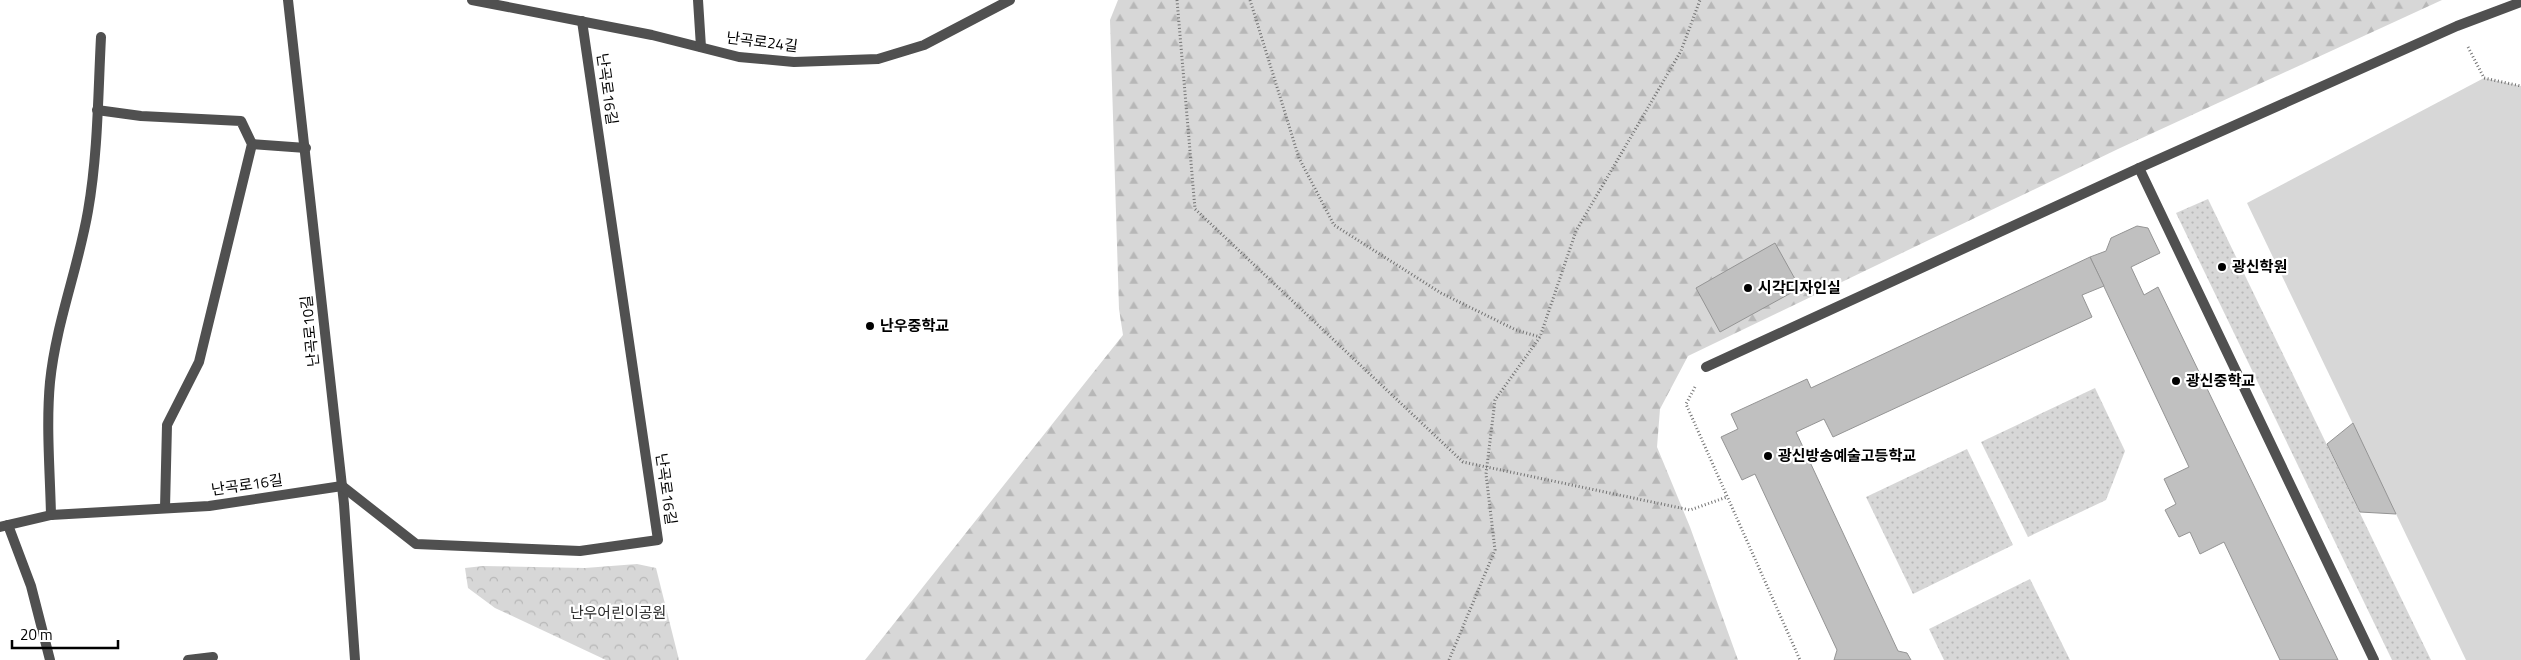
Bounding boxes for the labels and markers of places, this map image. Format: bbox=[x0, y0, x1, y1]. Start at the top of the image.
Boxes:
place label: 광신학원 bbox=[2232, 255, 2287, 278]
marker: 광신학원 bbox=[2216, 261, 2228, 273]
place label: 시각디자인실 bbox=[1758, 276, 1841, 299]
marker: 시각디자인실 bbox=[1742, 282, 1754, 294]
place label: 난우중학교 bbox=[880, 314, 949, 337]
marker: 난우중학교 bbox=[864, 320, 876, 332]
place label: 광신중학교 bbox=[2186, 369, 2255, 392]
marker: 광신중학교 bbox=[2170, 375, 2182, 387]
place label: 광신방송예술고등학교 bbox=[1778, 444, 1916, 467]
marker: 광신방송예술고등학교 bbox=[1762, 450, 1774, 462]

